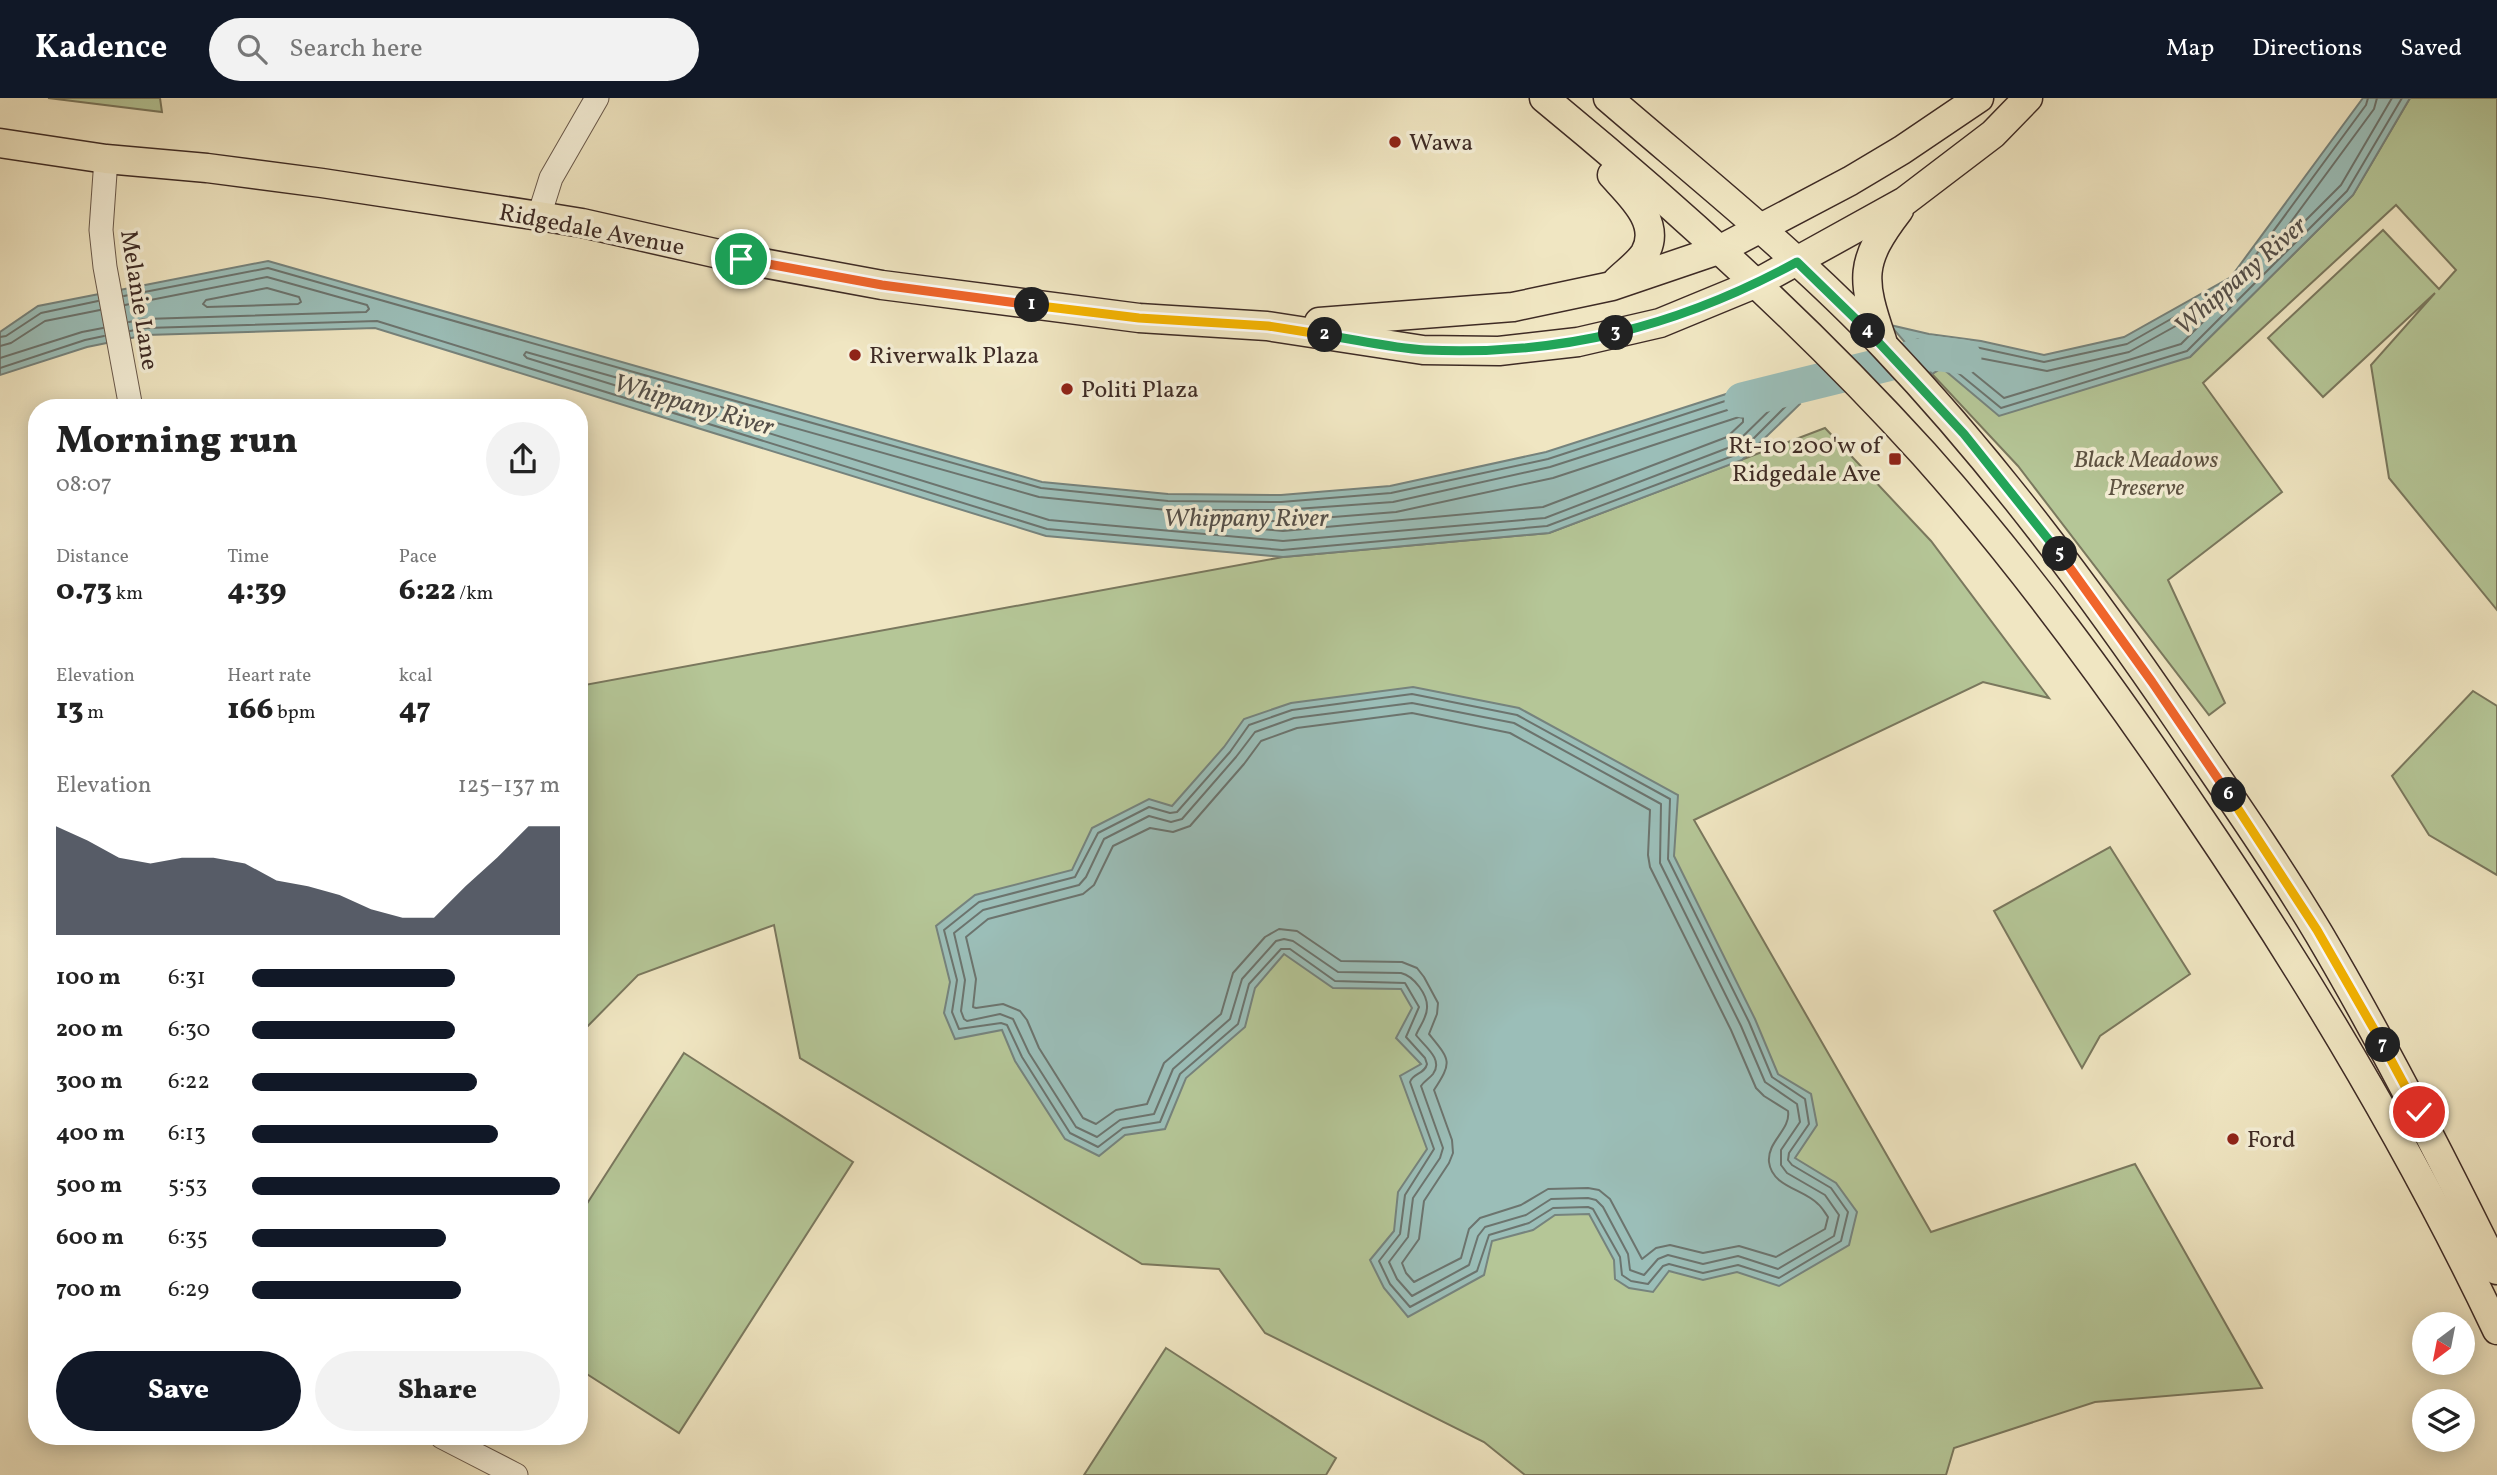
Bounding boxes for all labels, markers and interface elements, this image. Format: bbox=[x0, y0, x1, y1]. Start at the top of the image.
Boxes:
search box bbox=[209, 18, 699, 81]
text: Kadence bbox=[35, 26, 167, 72]
icon: search bbox=[233, 30, 271, 68]
text: Search here bbox=[289, 31, 423, 67]
text: Map bbox=[2166, 32, 2214, 66]
text: Directions bbox=[2252, 32, 2362, 66]
text: Saved bbox=[2400, 32, 2462, 66]
place label: Wawa bbox=[1409, 127, 1473, 161]
marker: Wawa bbox=[1387, 134, 1403, 150]
street label: Ridgedale Avenue bbox=[496, 196, 687, 266]
water label: Whippany River bbox=[2167, 209, 2316, 344]
street label: Melanie Lane bbox=[110, 228, 166, 373]
pin bbox=[711, 229, 771, 289]
icon: arrive bbox=[722, 240, 760, 278]
pin: 1 bbox=[1014, 288, 1050, 322]
text: 1 bbox=[1028, 291, 1035, 317]
pin: 4 bbox=[1850, 314, 1885, 348]
pin: 3 bbox=[1598, 316, 1634, 350]
pin: 2 bbox=[1308, 317, 1342, 352]
text: 4 bbox=[1862, 317, 1873, 343]
text: 3 bbox=[1611, 319, 1620, 345]
text: 2 bbox=[1320, 321, 1329, 347]
place label: Riverwalk Plaza bbox=[869, 340, 1039, 374]
marker: Riverwalk Plaza bbox=[847, 347, 863, 363]
water label: Whippany River bbox=[609, 366, 778, 446]
place label: Politi Plaza bbox=[1081, 374, 1199, 408]
marker: Politi Plaza bbox=[1059, 381, 1075, 397]
text: Morning run bbox=[56, 416, 298, 469]
button: share bbox=[486, 422, 560, 496]
place label: Rt-10 200'w of Ridgedale Ave bbox=[1728, 430, 1884, 492]
park label: Black Meadows Preserve bbox=[2074, 444, 2219, 506]
marker: Rt-10 200'w of Ridgedale Ave bbox=[1887, 451, 1903, 467]
text: 08:07 bbox=[56, 469, 112, 501]
water label: Whippany River bbox=[1163, 501, 1329, 537]
pin: 5 bbox=[2042, 536, 2078, 572]
text: 5 bbox=[2055, 540, 2064, 566]
text: Distance bbox=[56, 544, 129, 570]
text: Time bbox=[227, 544, 269, 570]
text: Pace bbox=[399, 544, 437, 570]
text: 0.73 bbox=[56, 570, 112, 612]
text: 4:39 bbox=[227, 570, 287, 612]
text: 6:22 bbox=[399, 570, 456, 612]
text: km bbox=[112, 581, 143, 607]
text: /km bbox=[456, 581, 493, 607]
text: Elevation bbox=[56, 663, 135, 689]
text: Heart rate bbox=[227, 663, 311, 689]
text: kcal bbox=[399, 663, 432, 689]
text: 13 bbox=[56, 689, 83, 731]
text: 166 bbox=[227, 689, 274, 731]
text: 47 bbox=[399, 689, 431, 731]
text: m bbox=[83, 700, 104, 726]
text: bpm bbox=[274, 700, 315, 726]
text: Elevation bbox=[56, 770, 152, 802]
text: 125–137 m bbox=[458, 770, 560, 802]
pin: 6 bbox=[2212, 778, 2246, 812]
text: 6 bbox=[2223, 781, 2234, 807]
text: 100 m bbox=[56, 962, 121, 994]
text: 6:31 bbox=[168, 962, 206, 994]
text: 200 m bbox=[56, 1014, 123, 1046]
text: 6:30 bbox=[168, 1014, 210, 1046]
pin: 7 bbox=[2366, 1028, 2400, 1062]
text: 7 bbox=[2378, 1031, 2387, 1057]
text: 300 m bbox=[56, 1066, 123, 1098]
text: 6:22 bbox=[168, 1066, 210, 1098]
pin bbox=[2389, 1082, 2449, 1142]
icon: check bbox=[2400, 1093, 2438, 1131]
text: 400 m bbox=[56, 1118, 125, 1150]
text: 6:13 bbox=[168, 1118, 206, 1150]
place label: Ford bbox=[2247, 1124, 2296, 1158]
marker: Ford bbox=[2225, 1131, 2241, 1147]
text: 500 m bbox=[56, 1170, 122, 1202]
text: 5:53 bbox=[168, 1170, 207, 1202]
text: 600 m bbox=[56, 1222, 124, 1254]
text: 6:35 bbox=[168, 1222, 208, 1254]
text: 700 m bbox=[56, 1274, 122, 1306]
text: 6:29 bbox=[168, 1274, 209, 1306]
north arrow bbox=[2412, 1312, 2474, 1376]
map controls bbox=[2412, 1312, 2475, 1452]
button: Save bbox=[56, 1351, 301, 1431]
button: Share bbox=[315, 1351, 560, 1431]
button: layers bbox=[2412, 1389, 2475, 1452]

